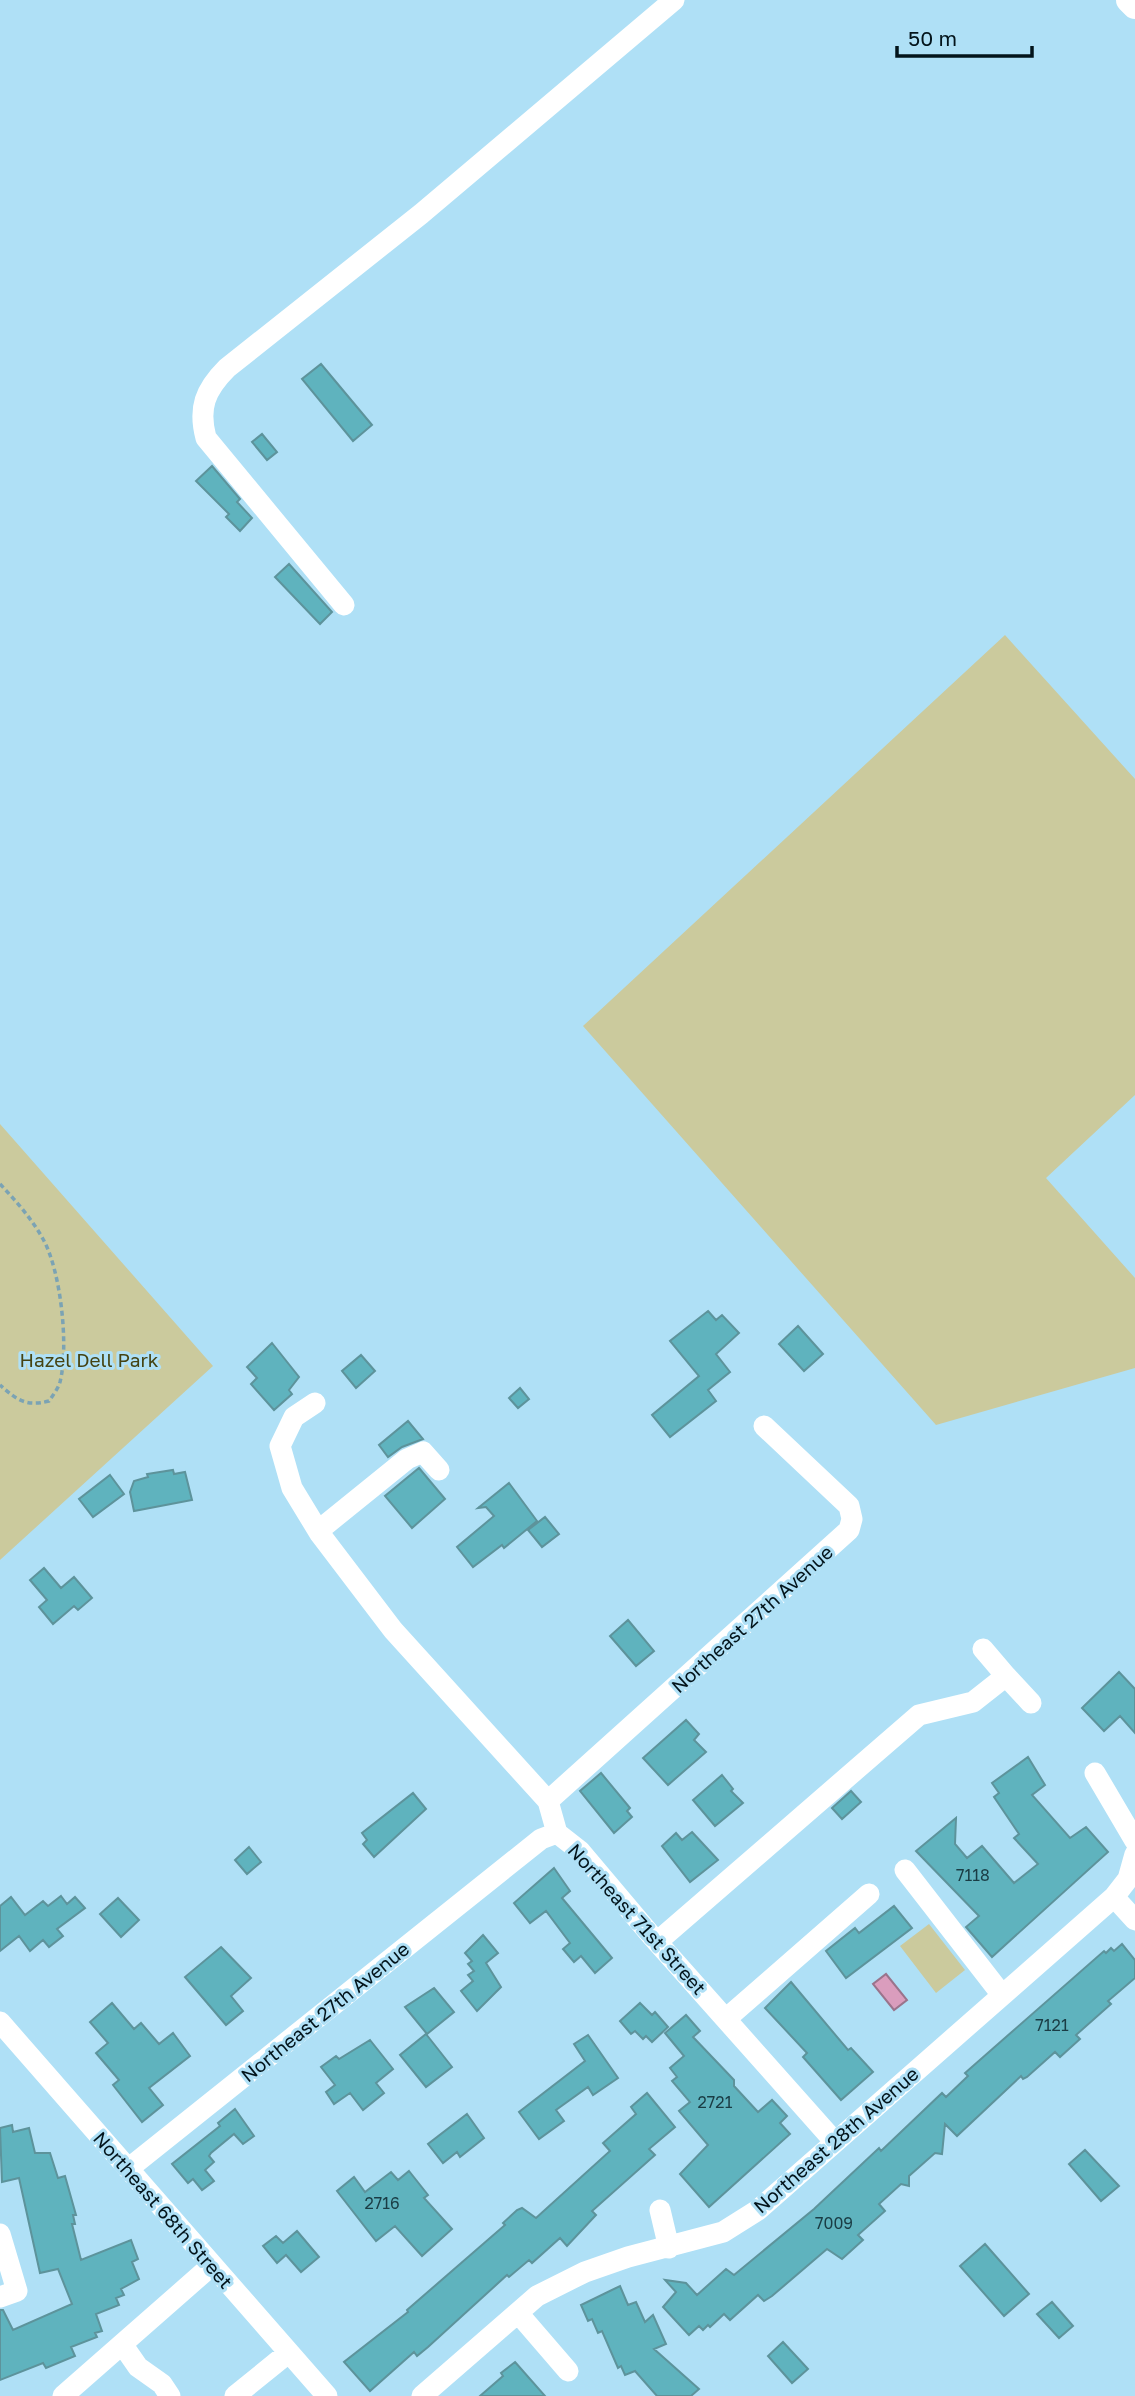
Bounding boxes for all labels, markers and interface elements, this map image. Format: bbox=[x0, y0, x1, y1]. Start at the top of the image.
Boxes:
scale bar bbox=[897, 14, 1032, 58]
text: 50 m bbox=[908, 25, 957, 51]
park label: Hazel Dell Park bbox=[19, 1348, 159, 1371]
street label: Northeast 27th Avenue bbox=[666, 1540, 837, 1697]
street label: Northeast 71st Street bbox=[564, 1838, 711, 1999]
house number: 7118 bbox=[956, 1865, 990, 1885]
street label: Northeast 27th Avenue bbox=[236, 1937, 413, 2086]
house number: 7121 bbox=[1035, 2015, 1069, 2035]
street label: Northeast 28th Avenue bbox=[749, 2062, 923, 2217]
house number: 2721 bbox=[698, 2092, 733, 2112]
street label: Northeast 68th Street bbox=[89, 2126, 238, 2293]
house number: 2716 bbox=[364, 2193, 400, 2213]
house number: 7009 bbox=[815, 2213, 853, 2233]

